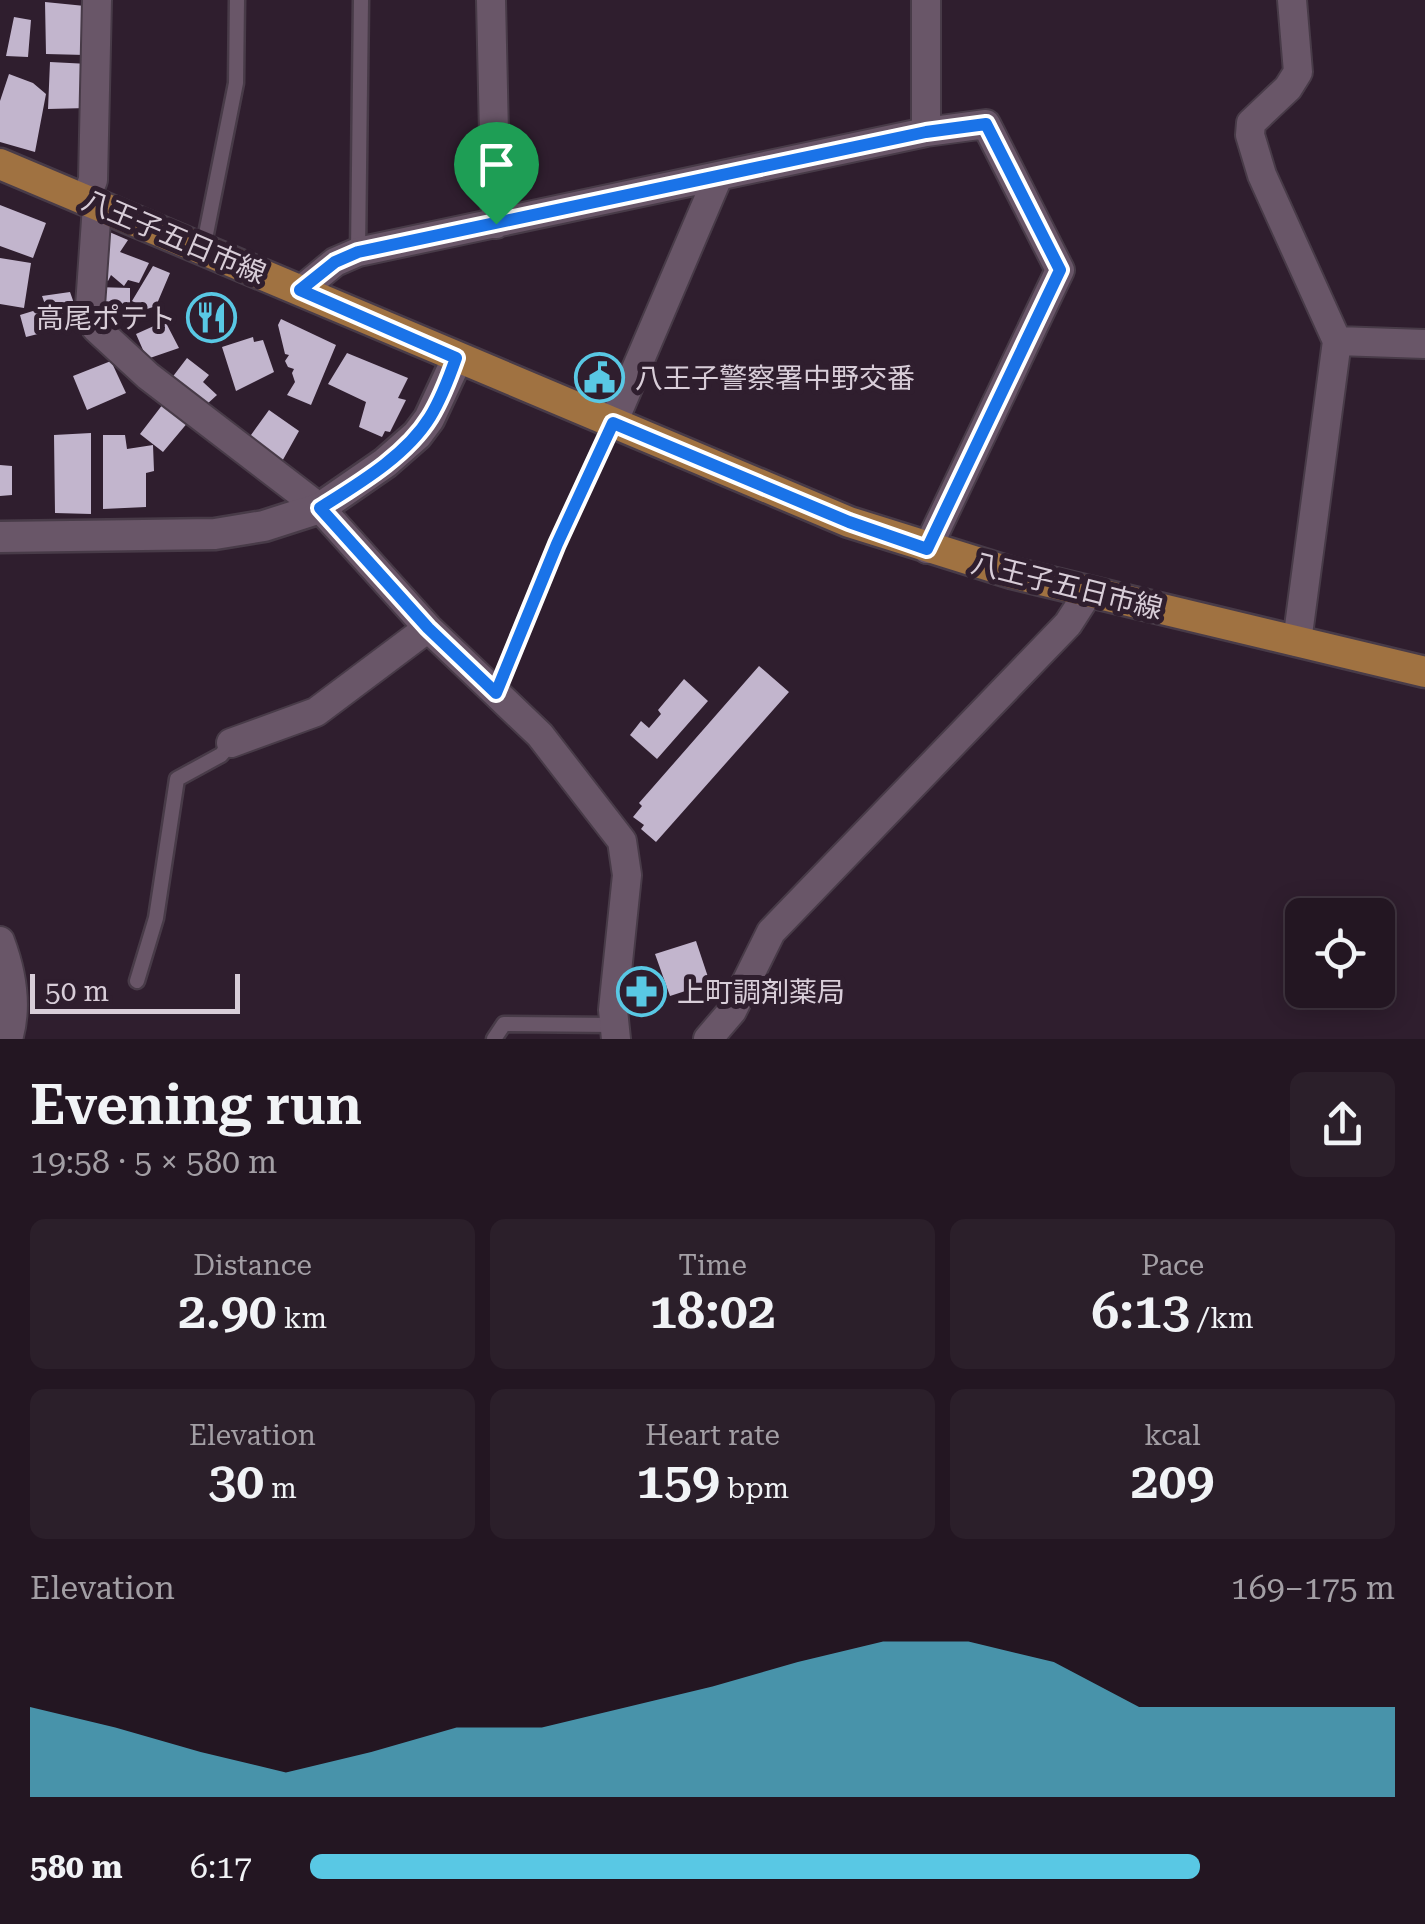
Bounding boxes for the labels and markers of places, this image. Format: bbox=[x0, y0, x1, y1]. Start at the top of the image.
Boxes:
pin bbox=[454, 122, 539, 225]
restaurant icon: 高尾ポテト bbox=[185, 292, 237, 344]
place label: 高尾ポテト bbox=[36, 302, 176, 335]
public building icon: 八王子警察署中野交番 bbox=[574, 352, 626, 404]
place label: 八王子警察署中野交番 bbox=[635, 362, 915, 395]
pharmacy icon: 上町調剤薬局 bbox=[616, 966, 668, 1018]
place label: 上町調剤薬局 bbox=[677, 976, 845, 1009]

